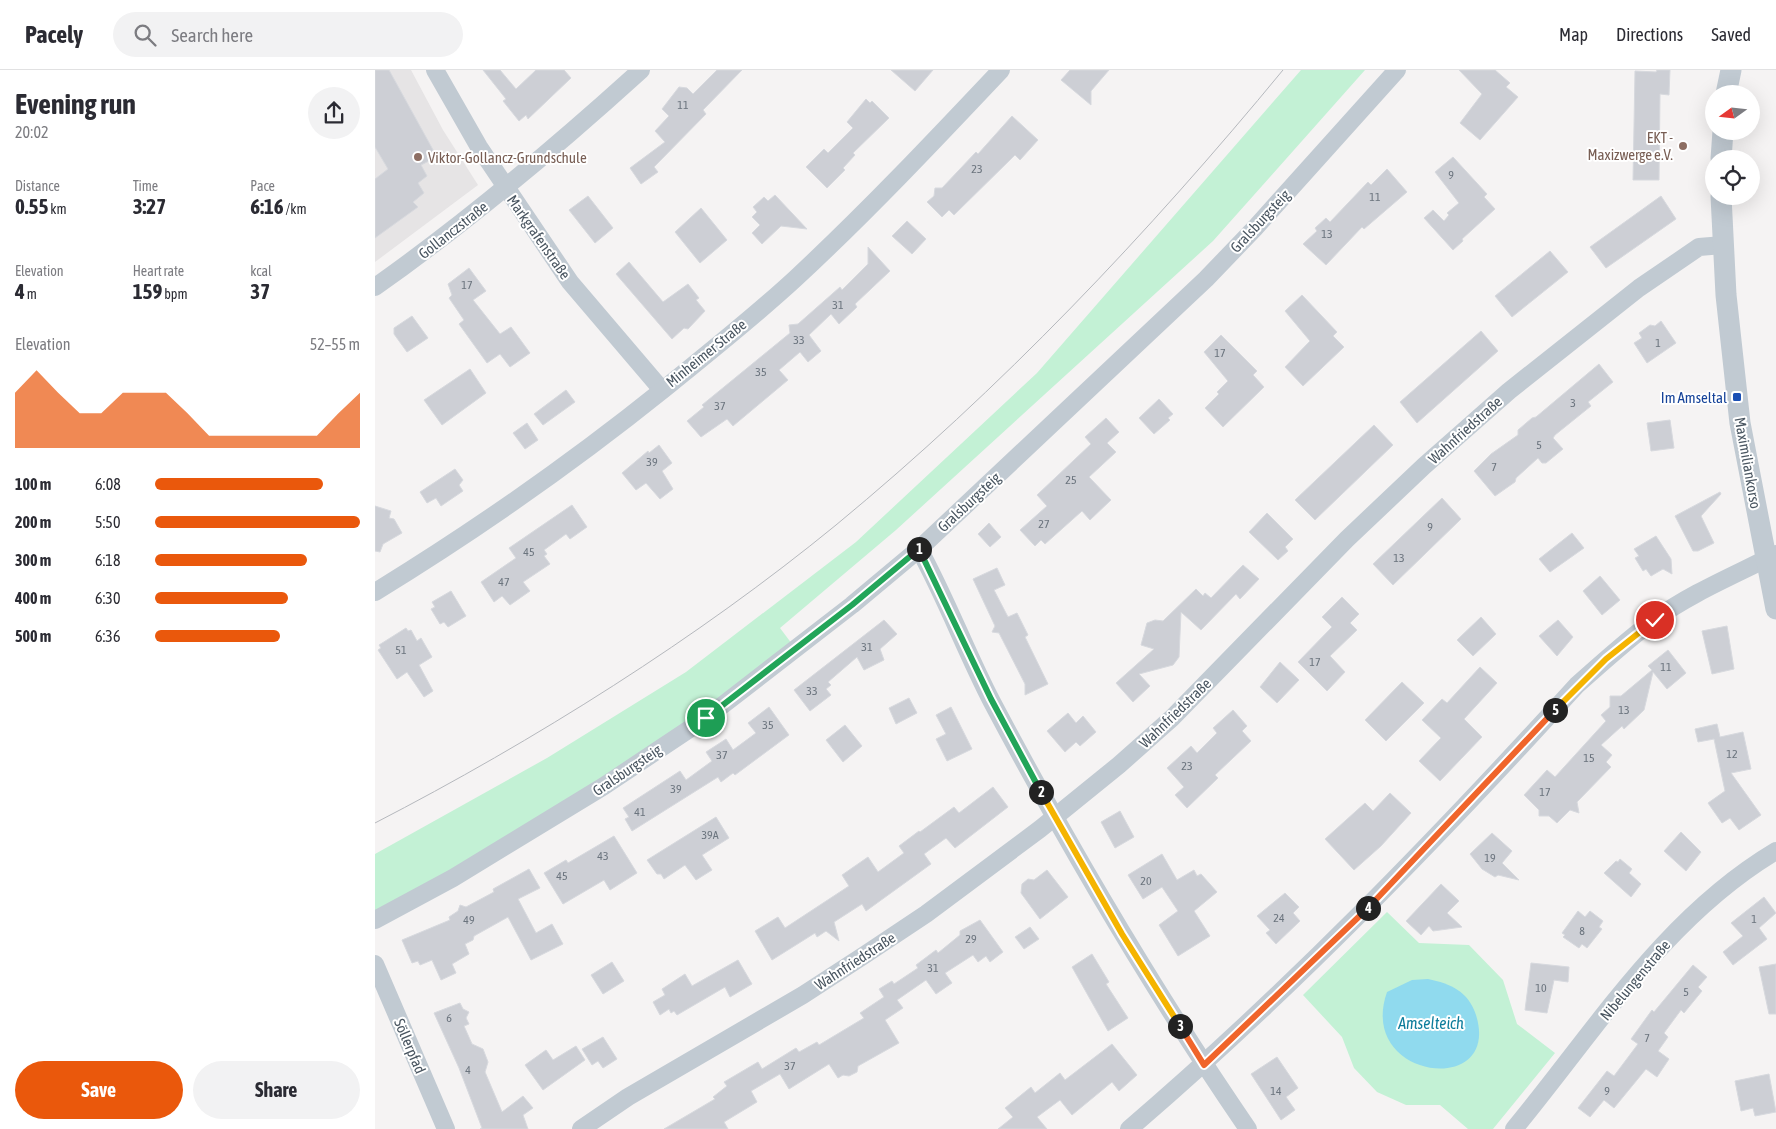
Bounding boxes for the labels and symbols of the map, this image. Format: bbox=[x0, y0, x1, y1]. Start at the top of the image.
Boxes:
north arrow bbox=[1705, 85, 1760, 140]
house number: 11 bbox=[677, 98, 689, 112]
place label: EKT - Maxizwerge e.V. bbox=[1588, 129, 1673, 163]
marker: EKT - Maxizwerge e.V. bbox=[1677, 140, 1689, 152]
place label: Viktor-Gollancz-Grundschule bbox=[428, 149, 587, 166]
marker: Viktor-Gollancz-Grundschule bbox=[412, 151, 424, 163]
house number: 23 bbox=[971, 162, 983, 176]
house number: 9 bbox=[1448, 168, 1454, 182]
street label: Gralsburgsteig bbox=[1227, 186, 1294, 256]
house number: 11 bbox=[1369, 190, 1381, 204]
street label: Markgrafenstraße bbox=[504, 192, 574, 282]
street label: Gollanczstraße bbox=[415, 198, 491, 262]
house number: 13 bbox=[1321, 227, 1333, 241]
house number: 17 bbox=[461, 278, 473, 292]
house number: 31 bbox=[832, 298, 844, 312]
street label: Minheimer Straße bbox=[663, 315, 750, 390]
house number: 33 bbox=[793, 333, 805, 347]
house number: 1 bbox=[1655, 336, 1661, 350]
house number: 17 bbox=[1214, 346, 1226, 360]
house number: 35 bbox=[755, 365, 767, 379]
place label: Im Amseltal bbox=[1661, 389, 1727, 406]
marker: Im Amseltal bbox=[1731, 391, 1743, 403]
street label: Wahnfriedstraße bbox=[1425, 393, 1505, 467]
house number: 3 bbox=[1570, 396, 1576, 410]
house number: 37 bbox=[714, 399, 726, 413]
street label: Maximiliankorso bbox=[1732, 416, 1764, 510]
house number: 5 bbox=[1536, 438, 1542, 452]
house number: 39 bbox=[646, 455, 658, 469]
house number: 7 bbox=[1491, 460, 1497, 474]
street label: Gralsburgsteig bbox=[934, 468, 1004, 535]
house number: 25 bbox=[1065, 473, 1077, 487]
house number: 27 bbox=[1038, 517, 1050, 531]
house number: 9 bbox=[1427, 520, 1433, 534]
pin: 1 bbox=[907, 536, 931, 562]
house number: 45 bbox=[523, 545, 535, 559]
house number: 13 bbox=[1393, 551, 1405, 565]
house number: 47 bbox=[498, 575, 510, 589]
pin bbox=[1634, 599, 1676, 641]
house number: 31 bbox=[861, 640, 873, 654]
house number: 51 bbox=[395, 643, 407, 657]
house number: 17 bbox=[1309, 655, 1321, 669]
house number: 11 bbox=[1660, 660, 1672, 674]
street label: Wahnfriedstraße bbox=[1136, 675, 1214, 751]
house number: 33 bbox=[806, 684, 818, 698]
pin bbox=[685, 697, 727, 739]
pin: 5 bbox=[1543, 698, 1567, 722]
house number: 13 bbox=[1618, 703, 1630, 717]
house number: 35 bbox=[762, 718, 774, 732]
street label: Gralsburgsteig bbox=[589, 740, 665, 799]
house number: 12 bbox=[1726, 747, 1738, 761]
house number: 37 bbox=[716, 748, 728, 762]
house number: 15 bbox=[1583, 751, 1595, 765]
house number: 23 bbox=[1181, 759, 1193, 773]
pin: 2 bbox=[1029, 780, 1053, 804]
house number: 39 bbox=[670, 782, 682, 796]
house number: 17 bbox=[1539, 785, 1551, 799]
house number: 41 bbox=[634, 805, 646, 819]
house number: 39A bbox=[701, 828, 719, 842]
house number: 43 bbox=[597, 849, 609, 863]
house number: 19 bbox=[1484, 851, 1496, 865]
house number: 45 bbox=[556, 869, 568, 883]
house number: 20 bbox=[1140, 874, 1152, 888]
pin: 4 bbox=[1355, 896, 1381, 920]
house number: 24 bbox=[1273, 911, 1285, 925]
house number: 1 bbox=[1751, 912, 1757, 926]
house number: 49 bbox=[463, 913, 475, 927]
house number: 8 bbox=[1579, 924, 1585, 938]
street label: Wahnfriedstraße bbox=[812, 929, 899, 993]
house number: 29 bbox=[965, 932, 977, 946]
street label: Nibelungenstraße bbox=[1596, 936, 1674, 1024]
house number: 31 bbox=[927, 961, 939, 975]
house number: 10 bbox=[1535, 981, 1547, 995]
house number: 5 bbox=[1683, 985, 1689, 999]
house number: 6 bbox=[446, 1011, 452, 1025]
pin: 3 bbox=[1167, 1014, 1193, 1038]
water label: Amselteich bbox=[1397, 1014, 1464, 1032]
street label: Söllerpfad bbox=[391, 1016, 429, 1076]
house number: 7 bbox=[1644, 1031, 1650, 1045]
house number: 37 bbox=[784, 1059, 796, 1073]
house number: 4 bbox=[465, 1063, 471, 1077]
house number: 14 bbox=[1270, 1084, 1282, 1098]
house number: 9 bbox=[1604, 1084, 1610, 1098]

